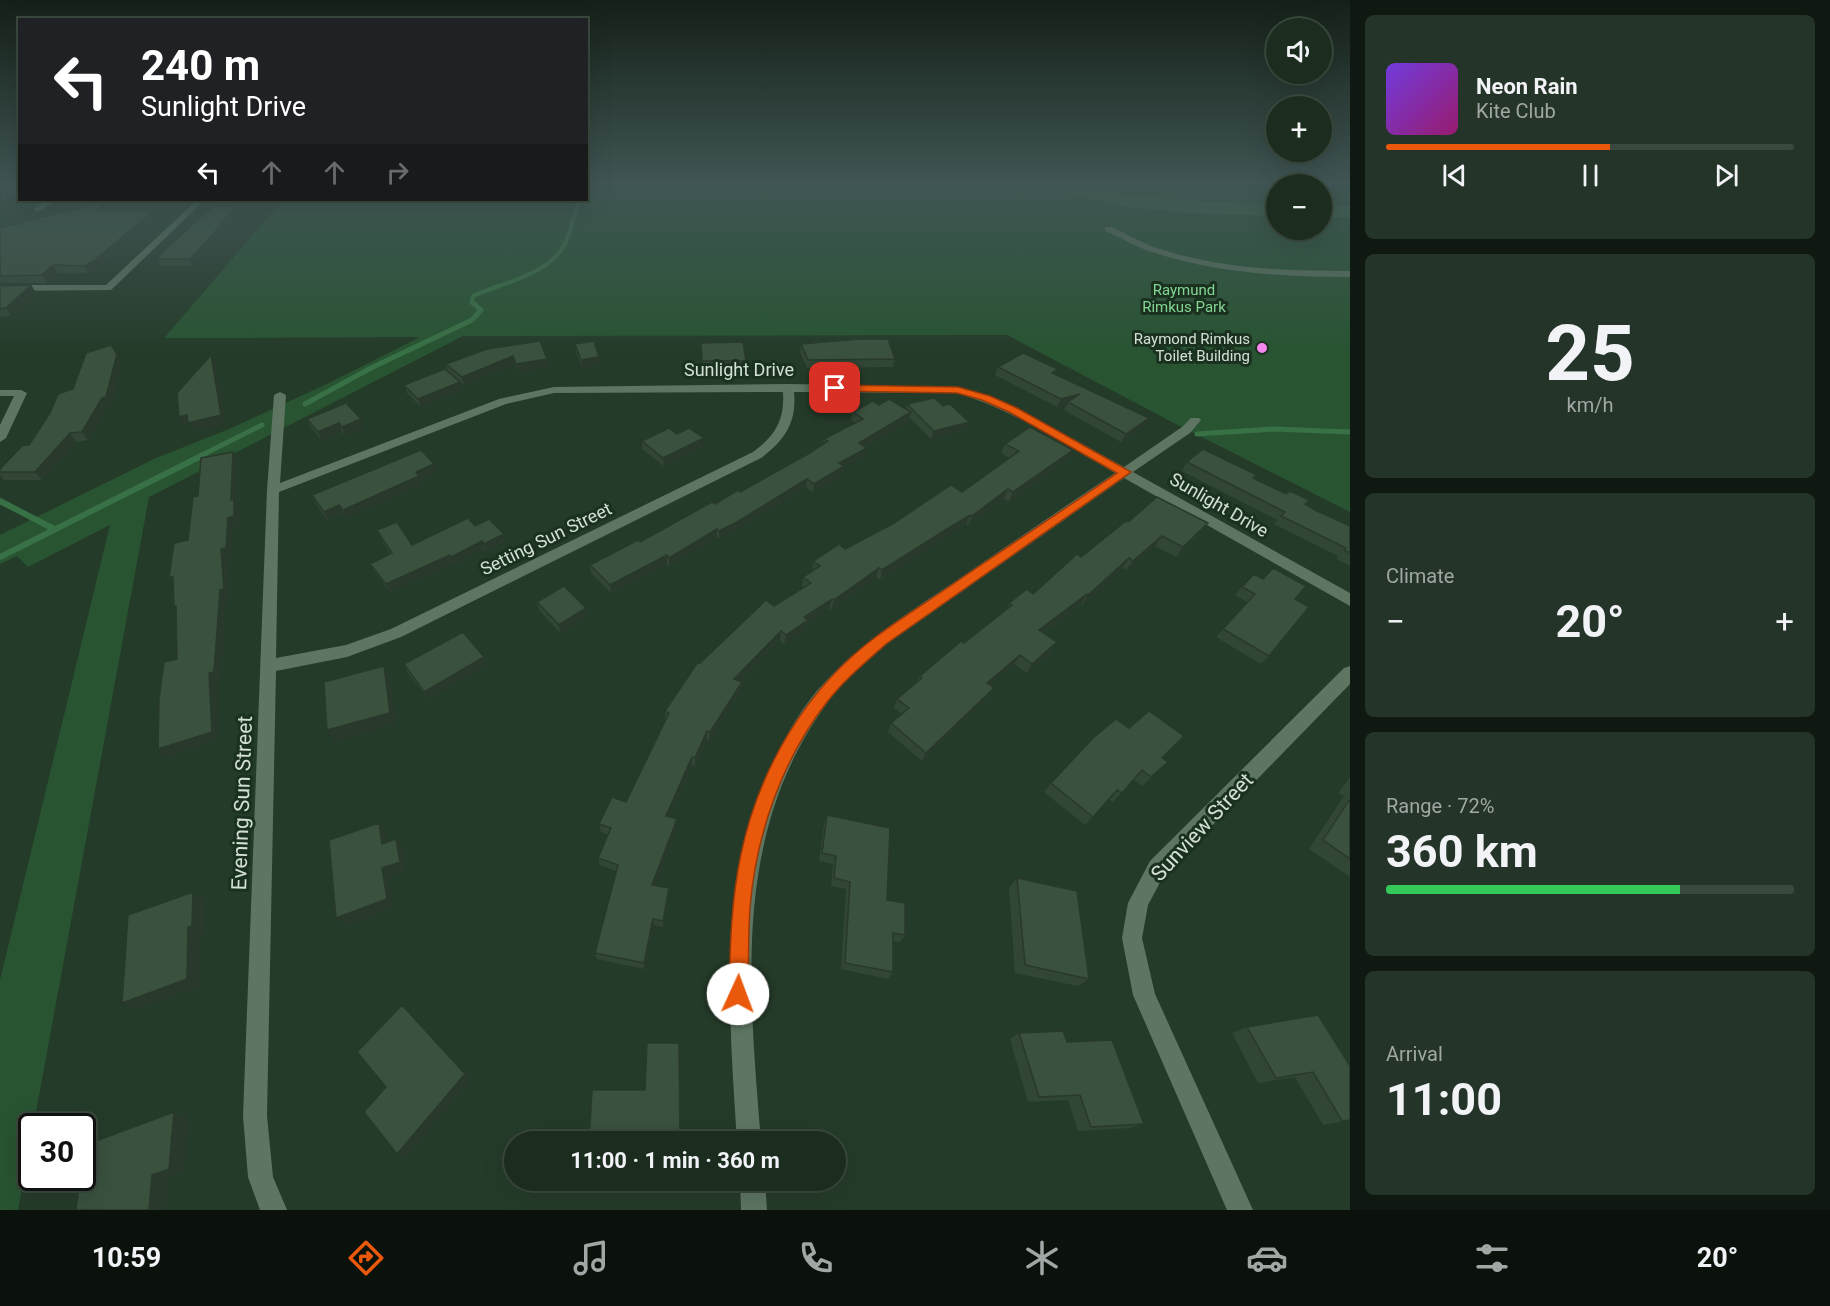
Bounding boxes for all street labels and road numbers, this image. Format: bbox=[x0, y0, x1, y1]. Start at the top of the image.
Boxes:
street label: Sunlight Drive bbox=[684, 359, 794, 380]
street label: Sunlight Drive bbox=[1166, 468, 1272, 541]
street label: Setting Sun Street bbox=[477, 498, 615, 579]
street label: Evening Sun Street bbox=[227, 715, 257, 891]
street label: Sunview Street bbox=[1146, 768, 1258, 886]

